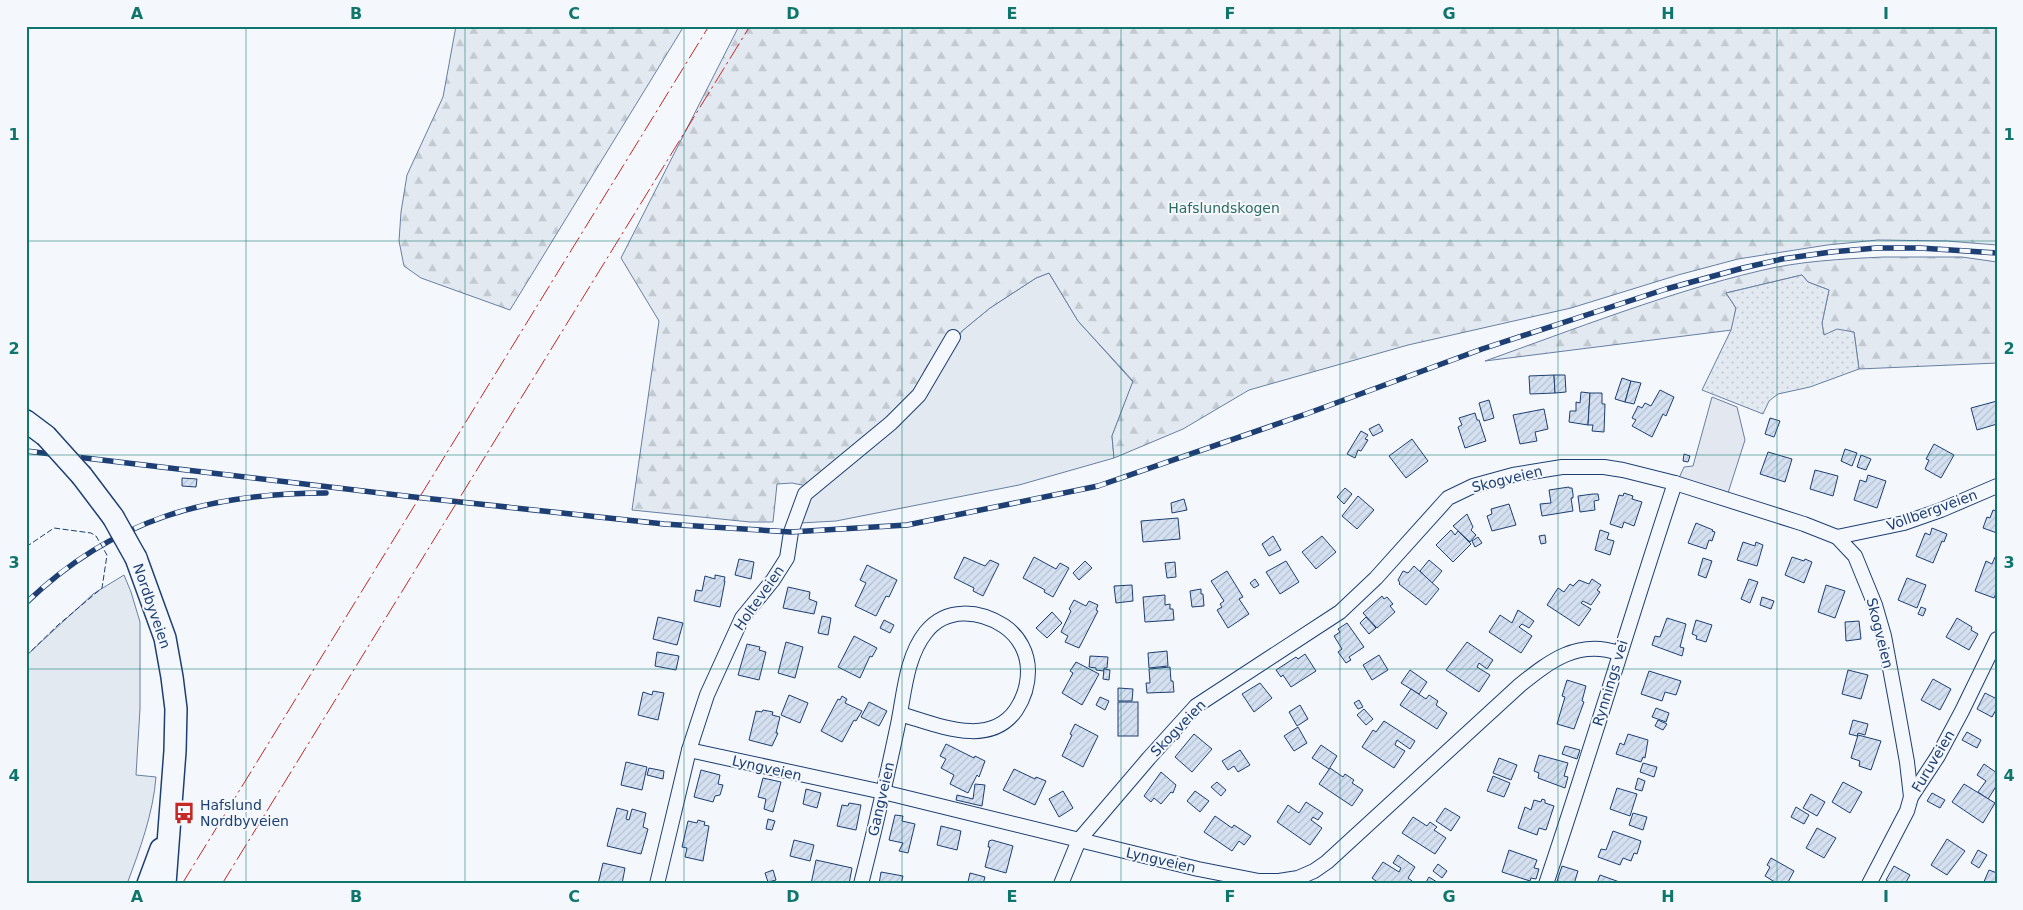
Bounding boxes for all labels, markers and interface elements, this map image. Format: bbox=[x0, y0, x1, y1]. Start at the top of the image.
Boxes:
text: A bbox=[131, 4, 144, 23]
text: B bbox=[350, 4, 362, 23]
text: C bbox=[568, 4, 580, 23]
text: D bbox=[786, 4, 800, 23]
text: E bbox=[1007, 4, 1017, 23]
text: F bbox=[1225, 4, 1235, 23]
text: G bbox=[1442, 4, 1456, 23]
text: H bbox=[1661, 4, 1675, 23]
text: I bbox=[1883, 4, 1889, 23]
text: 1 bbox=[8, 125, 20, 144]
text: 1 bbox=[2003, 125, 2015, 144]
park label: Hafslundskogen bbox=[1168, 200, 1280, 216]
text: 2 bbox=[8, 339, 20, 358]
text: 2 bbox=[2003, 339, 2015, 358]
street label: Skogveien bbox=[1470, 463, 1544, 495]
street label: Vollbergveien bbox=[1885, 486, 1979, 534]
text: 3 bbox=[8, 553, 20, 572]
text: 3 bbox=[2003, 553, 2015, 572]
street label: Nordbyveien bbox=[130, 561, 174, 651]
street label: Holteveien bbox=[731, 563, 787, 633]
street label: Skogveien bbox=[1864, 596, 1896, 670]
street label: Rynnings vei bbox=[1589, 638, 1631, 728]
street label: Skogveien bbox=[1147, 696, 1209, 760]
street label: Furuveien bbox=[1908, 727, 1958, 795]
street label: Lyngveien bbox=[731, 752, 803, 784]
street label: Gangveien bbox=[865, 760, 897, 838]
text: 4 bbox=[8, 766, 20, 785]
text: 4 bbox=[2003, 766, 2015, 785]
place label: Hafslund Nordbyveien bbox=[200, 797, 289, 829]
bus stop icon: Hafslund Nordbyveien bbox=[171, 800, 197, 826]
street label: Lyngveien bbox=[1125, 844, 1197, 876]
text: A bbox=[131, 887, 144, 906]
text: B bbox=[350, 887, 362, 906]
text: C bbox=[568, 887, 580, 906]
text: D bbox=[786, 887, 800, 906]
text: E bbox=[1007, 887, 1017, 906]
text: F bbox=[1225, 887, 1235, 906]
text: G bbox=[1442, 887, 1456, 906]
text: H bbox=[1661, 887, 1675, 906]
text: I bbox=[1883, 887, 1889, 906]

